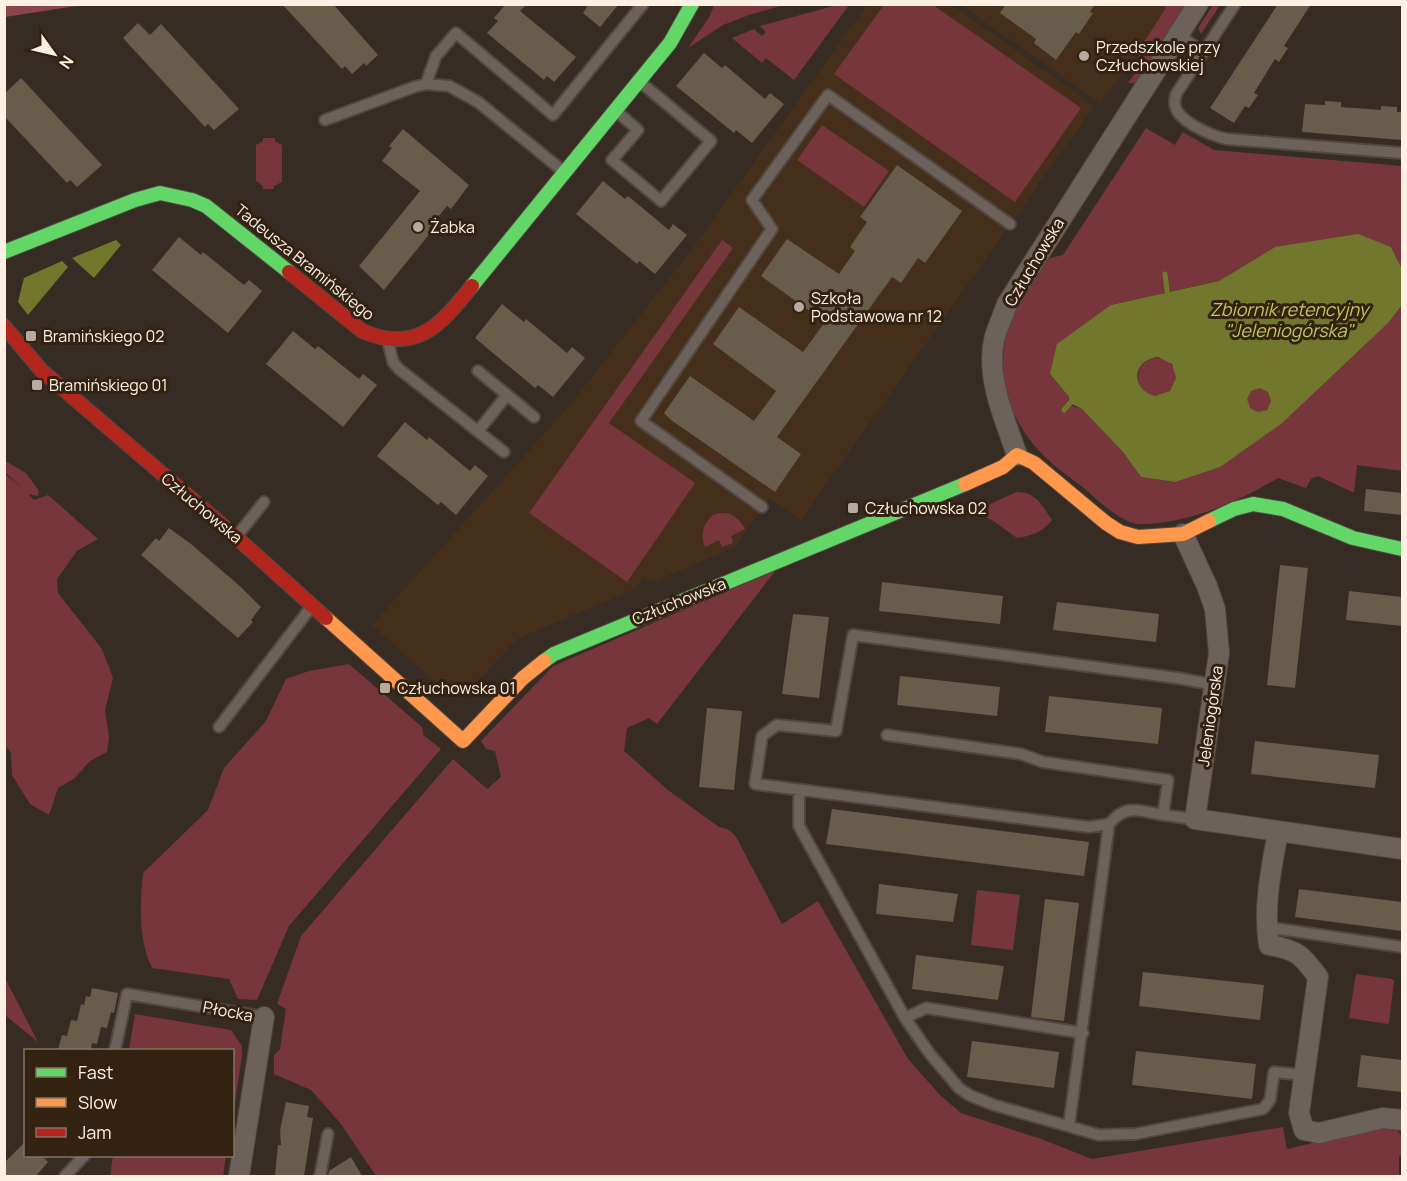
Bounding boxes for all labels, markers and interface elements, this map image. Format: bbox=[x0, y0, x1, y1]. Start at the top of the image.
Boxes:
north arrow bbox=[24, 24, 84, 84]
place label: Przedszkole przy Człuchowskiej bbox=[1096, 36, 1221, 76]
marker: Przedszkole przy Człuchowskiej bbox=[1077, 49, 1091, 63]
text: N bbox=[54, 51, 79, 73]
street label: Tadeusza Bramińskiego bbox=[231, 199, 379, 325]
street label: Człuchowska bbox=[999, 214, 1069, 310]
place label: Żabka bbox=[430, 216, 475, 238]
marker: Żabka bbox=[411, 220, 425, 234]
place label: Szkoła Podstawowa nr 12 bbox=[811, 287, 942, 327]
water label: Zbiornik retencyjny "Jeleniogórska" bbox=[1210, 297, 1371, 342]
marker: Szkoła Podstawowa nr 12 bbox=[792, 300, 806, 314]
place label: Bramińskiego 02 bbox=[43, 325, 164, 347]
marker: Bramińskiego 02 bbox=[24, 329, 38, 343]
place label: Bramińskiego 01 bbox=[49, 374, 168, 396]
marker: Bramińskiego 01 bbox=[30, 378, 44, 392]
street label: Człuchowska bbox=[157, 468, 247, 548]
place label: Człuchowska 02 bbox=[865, 497, 987, 519]
marker: Człuchowska 02 bbox=[846, 501, 860, 515]
street label: Człuchowska bbox=[629, 572, 729, 630]
street label: Jeleniogórska bbox=[1192, 664, 1228, 768]
place label: Człuchowska 01 bbox=[397, 677, 516, 699]
marker: Człuchowska 01 bbox=[378, 681, 392, 695]
street label: Płocka bbox=[201, 995, 255, 1027]
legend bbox=[24, 1049, 234, 1157]
text: Fast bbox=[78, 1060, 113, 1084]
text: Slow bbox=[78, 1090, 118, 1114]
text: Jam bbox=[78, 1120, 112, 1144]

